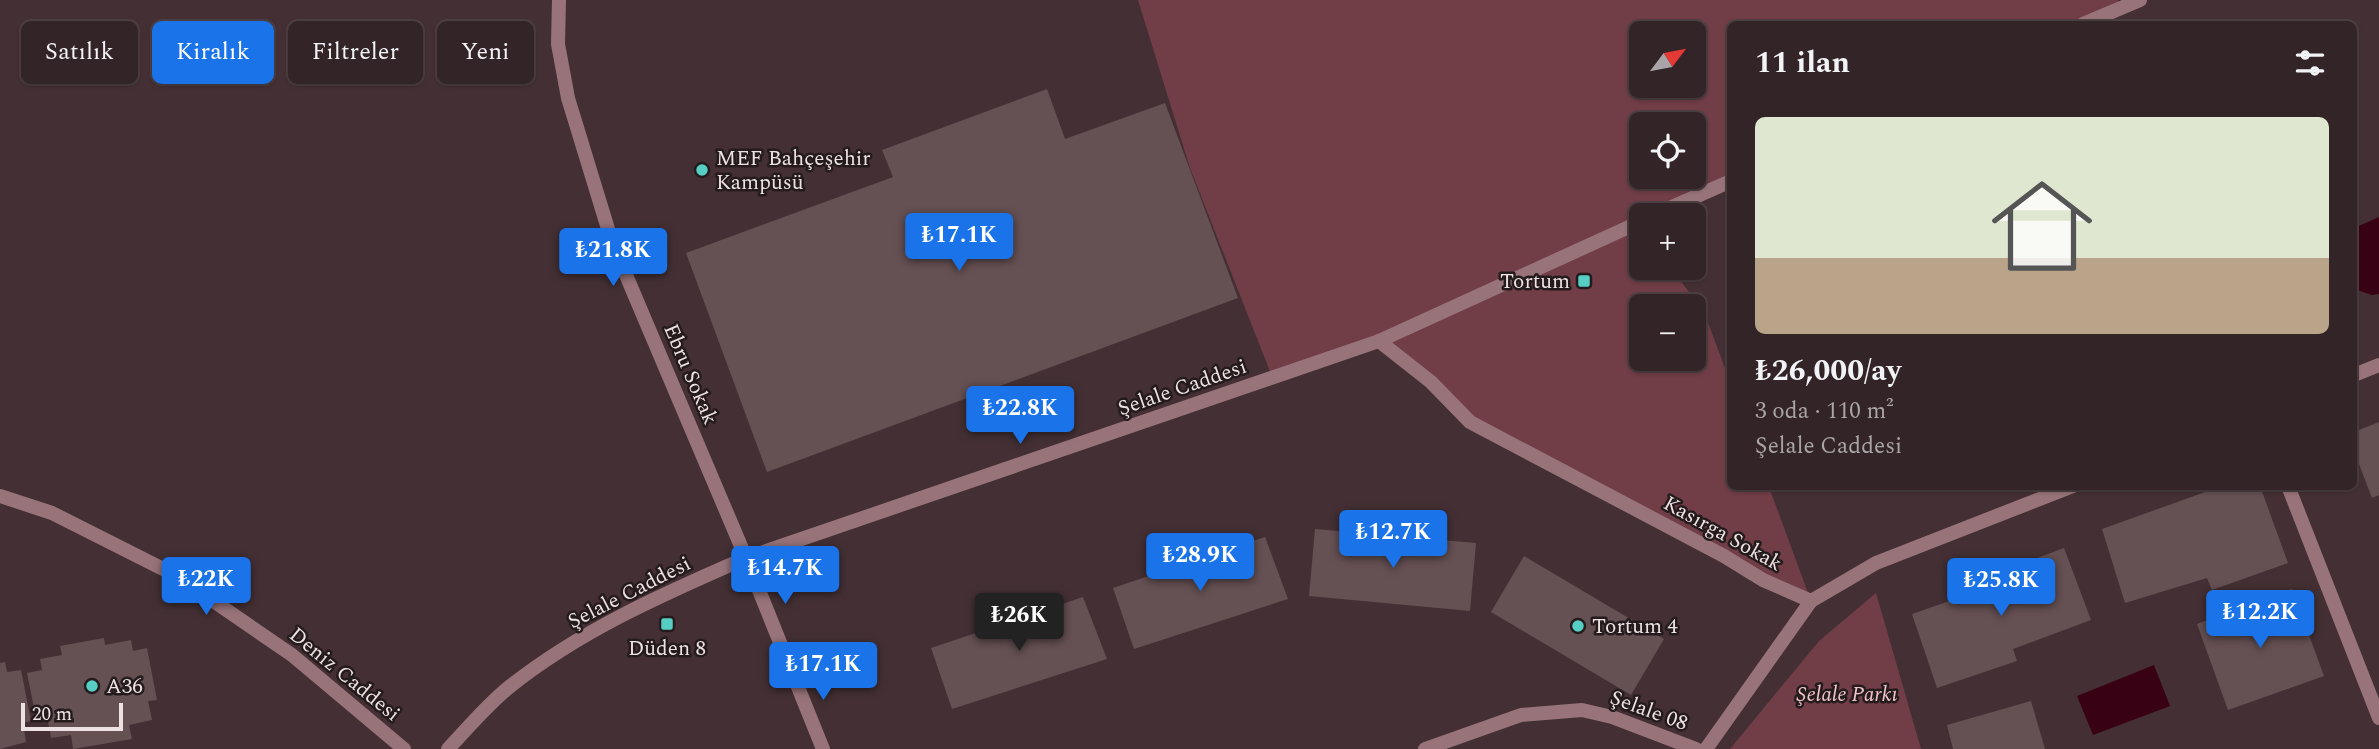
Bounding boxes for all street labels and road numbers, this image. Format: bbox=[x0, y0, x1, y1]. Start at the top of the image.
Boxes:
street label: Ebru Sokak bbox=[654, 319, 726, 430]
street label: Şelale Caddesi bbox=[1114, 351, 1251, 425]
street label: Kasırga Sokak bbox=[1657, 488, 1788, 580]
street label: Şelale Caddesi bbox=[562, 548, 697, 638]
street label: Deniz Caddesi bbox=[282, 620, 407, 730]
street label: Şelale 08 bbox=[1605, 682, 1692, 740]

